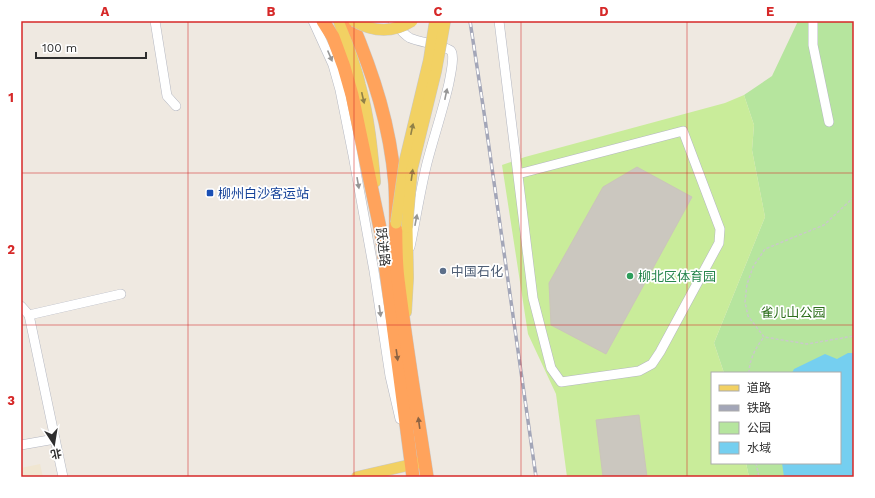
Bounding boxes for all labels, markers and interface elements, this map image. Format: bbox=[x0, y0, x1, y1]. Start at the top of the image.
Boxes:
text: A bbox=[101, 4, 110, 19]
text: B bbox=[267, 4, 276, 19]
text: C bbox=[434, 4, 443, 19]
text: D bbox=[599, 4, 609, 19]
text: E bbox=[766, 4, 774, 19]
scale bar bbox=[36, 34, 146, 60]
text: 100 m bbox=[42, 41, 77, 55]
one-way arrow bbox=[327, 51, 333, 63]
one-way arrow bbox=[444, 87, 450, 100]
text: 1 bbox=[8, 90, 14, 105]
one-way arrow bbox=[361, 92, 367, 104]
one-way arrow bbox=[409, 123, 415, 135]
one-way arrow bbox=[409, 169, 415, 181]
one-way arrow bbox=[356, 177, 362, 189]
place label: 柳州白沙客运站 bbox=[218, 186, 309, 201]
marker: 柳州白沙客运站 bbox=[205, 188, 215, 198]
one-way arrow bbox=[413, 214, 419, 226]
street label: 跃进路 bbox=[373, 227, 393, 267]
text: 2 bbox=[7, 242, 15, 257]
place label: 中国石化 bbox=[451, 264, 503, 279]
marker: 中国石化 bbox=[438, 266, 448, 276]
place label: 柳北区体育园 bbox=[638, 269, 716, 284]
marker: 柳北区体育园 bbox=[625, 271, 635, 281]
one-way arrow bbox=[377, 305, 383, 317]
park label: 雀儿山公园 bbox=[760, 305, 826, 320]
one-way arrow bbox=[394, 349, 400, 361]
legend bbox=[711, 372, 841, 464]
text: 道路 bbox=[747, 381, 771, 395]
text: 3 bbox=[7, 393, 15, 408]
text: 铁路 bbox=[747, 401, 771, 415]
one-way arrow bbox=[416, 417, 422, 429]
text: 公园 bbox=[747, 421, 771, 435]
north arrow bbox=[34, 424, 74, 464]
text: 水域 bbox=[747, 441, 771, 455]
text: 北 bbox=[49, 446, 63, 461]

